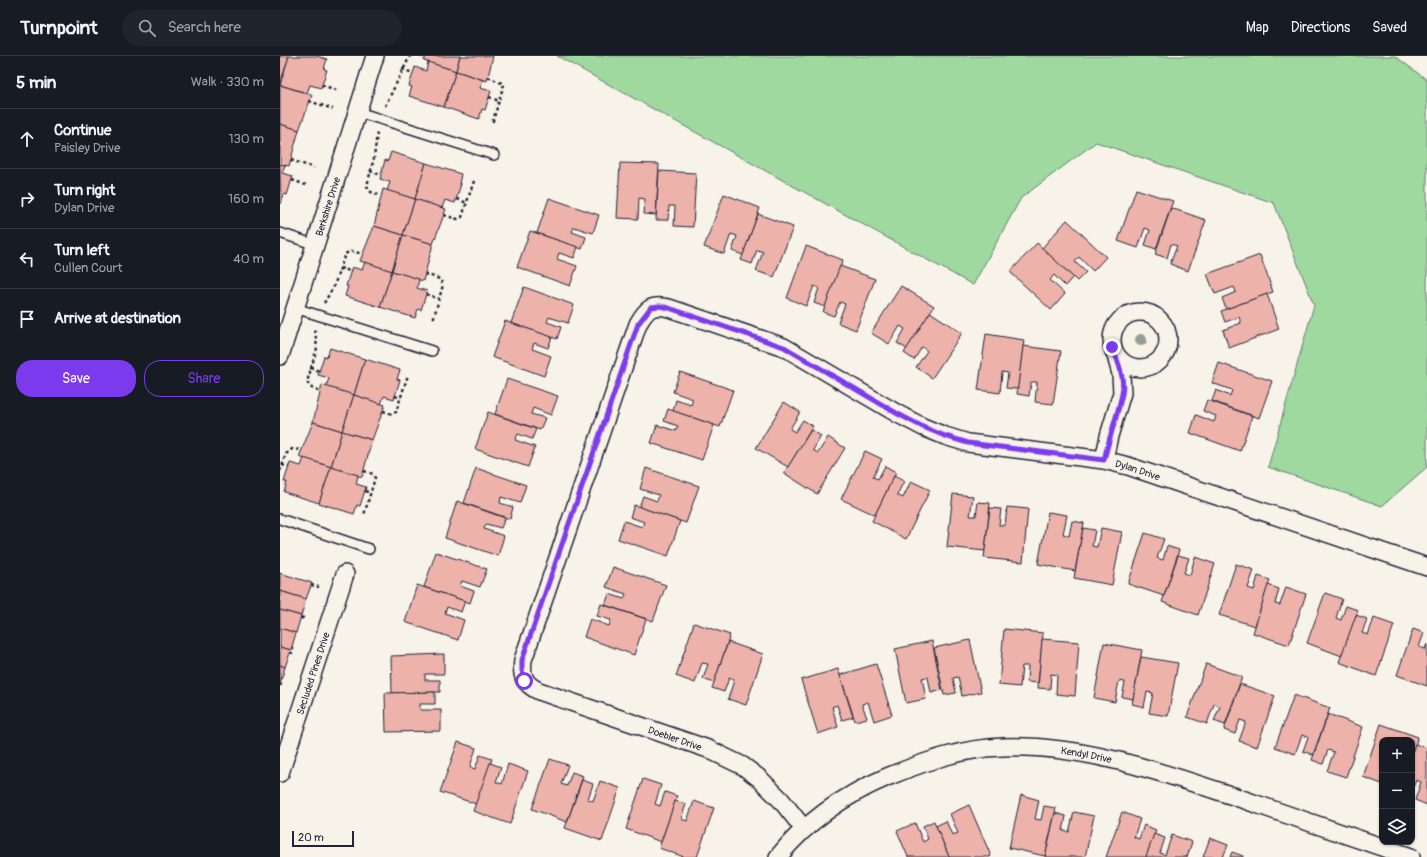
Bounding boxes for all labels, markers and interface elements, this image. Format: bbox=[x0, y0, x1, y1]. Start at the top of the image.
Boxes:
search box bbox=[122, 10, 402, 46]
text: Turnpoint bbox=[20, 16, 98, 40]
icon: search bbox=[136, 17, 158, 39]
text: Search here bbox=[168, 18, 241, 37]
text: Map bbox=[1246, 19, 1269, 36]
text: Directions bbox=[1291, 19, 1350, 36]
text: Saved bbox=[1372, 19, 1407, 36]
text: 5 min bbox=[16, 72, 56, 93]
text: Walk · 330 m bbox=[191, 74, 264, 90]
text: Continue bbox=[54, 121, 112, 140]
icon: ahead bbox=[16, 128, 38, 150]
text: 130 m bbox=[228, 131, 264, 147]
text: Paisley Drive bbox=[54, 140, 120, 156]
street label: Berkshire Drive bbox=[313, 176, 343, 238]
text: Turn right bbox=[54, 181, 115, 200]
icon: right bbox=[16, 188, 38, 210]
text: 160 m bbox=[228, 191, 264, 207]
text: Dylan Drive bbox=[54, 200, 114, 216]
text: Turn left bbox=[54, 241, 110, 260]
icon: left bbox=[16, 248, 38, 270]
text: 40 m bbox=[233, 251, 264, 267]
text: Cullen Court bbox=[54, 260, 123, 276]
icon: arrive bbox=[16, 308, 38, 330]
text: Arrive at destination bbox=[54, 309, 181, 328]
route end bbox=[1103, 338, 1121, 356]
button: Save bbox=[16, 360, 136, 397]
button: Share bbox=[144, 360, 264, 397]
street label: Dylan Drive bbox=[1114, 458, 1162, 483]
street label: Secluded Pines Drive bbox=[294, 631, 333, 716]
route start bbox=[515, 672, 533, 690]
street label: Doebler Drive bbox=[646, 724, 703, 754]
map controls bbox=[1379, 737, 1415, 845]
button: + bbox=[1379, 737, 1415, 773]
street label: Kendyl Drive bbox=[1060, 745, 1113, 766]
button: − bbox=[1379, 773, 1415, 809]
button: layers bbox=[1379, 809, 1415, 845]
scale bar bbox=[292, 829, 354, 848]
text: 20 m bbox=[298, 831, 324, 844]

